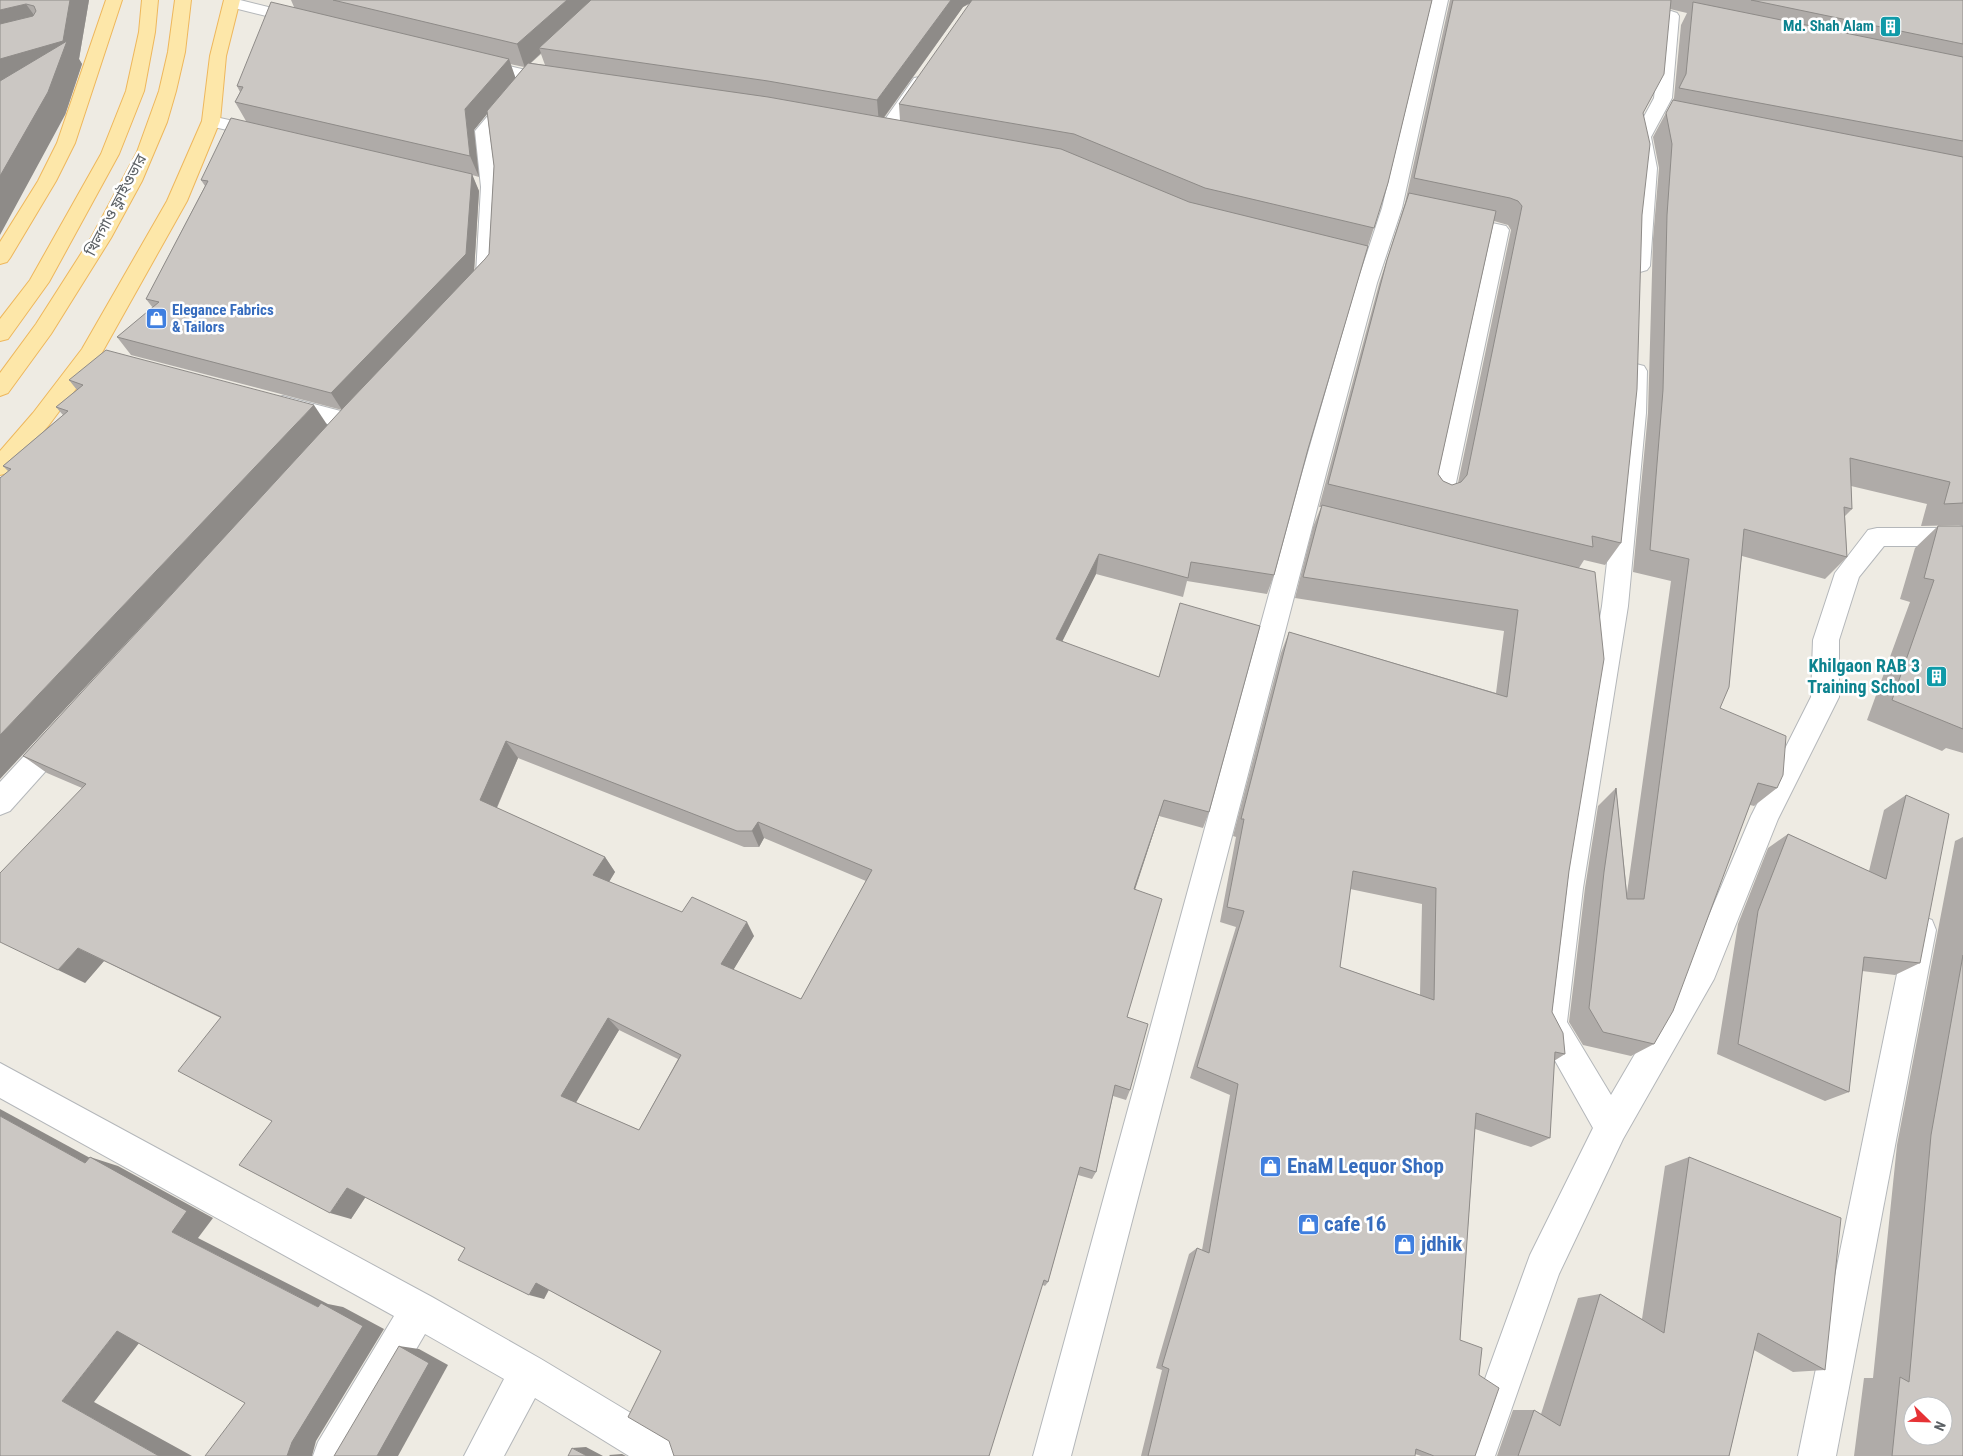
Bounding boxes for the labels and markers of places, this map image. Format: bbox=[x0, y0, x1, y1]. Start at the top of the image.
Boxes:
building icon: Md. Shah Alam bbox=[1878, 14, 1902, 38]
place label: Md. Shah Alam bbox=[1783, 17, 1874, 35]
place label: Elegance Fabrics & Tailors bbox=[172, 301, 274, 336]
shop icon: Elegance Fabrics & Tailors bbox=[144, 307, 168, 331]
place label: Khilgaon RAB 3 Training School bbox=[1807, 655, 1920, 697]
building icon: Khilgaon RAB 3 Training School bbox=[1924, 664, 1948, 688]
shop icon: EnaM Lequor Shop bbox=[1259, 1154, 1283, 1178]
place label: EnaM Lequor Shop bbox=[1287, 1154, 1444, 1178]
shop icon: cafe 16 bbox=[1296, 1212, 1320, 1236]
place label: cafe 16 bbox=[1324, 1212, 1386, 1236]
shop icon: jdhik bbox=[1393, 1232, 1417, 1256]
place label: jdhik bbox=[1420, 1232, 1463, 1256]

